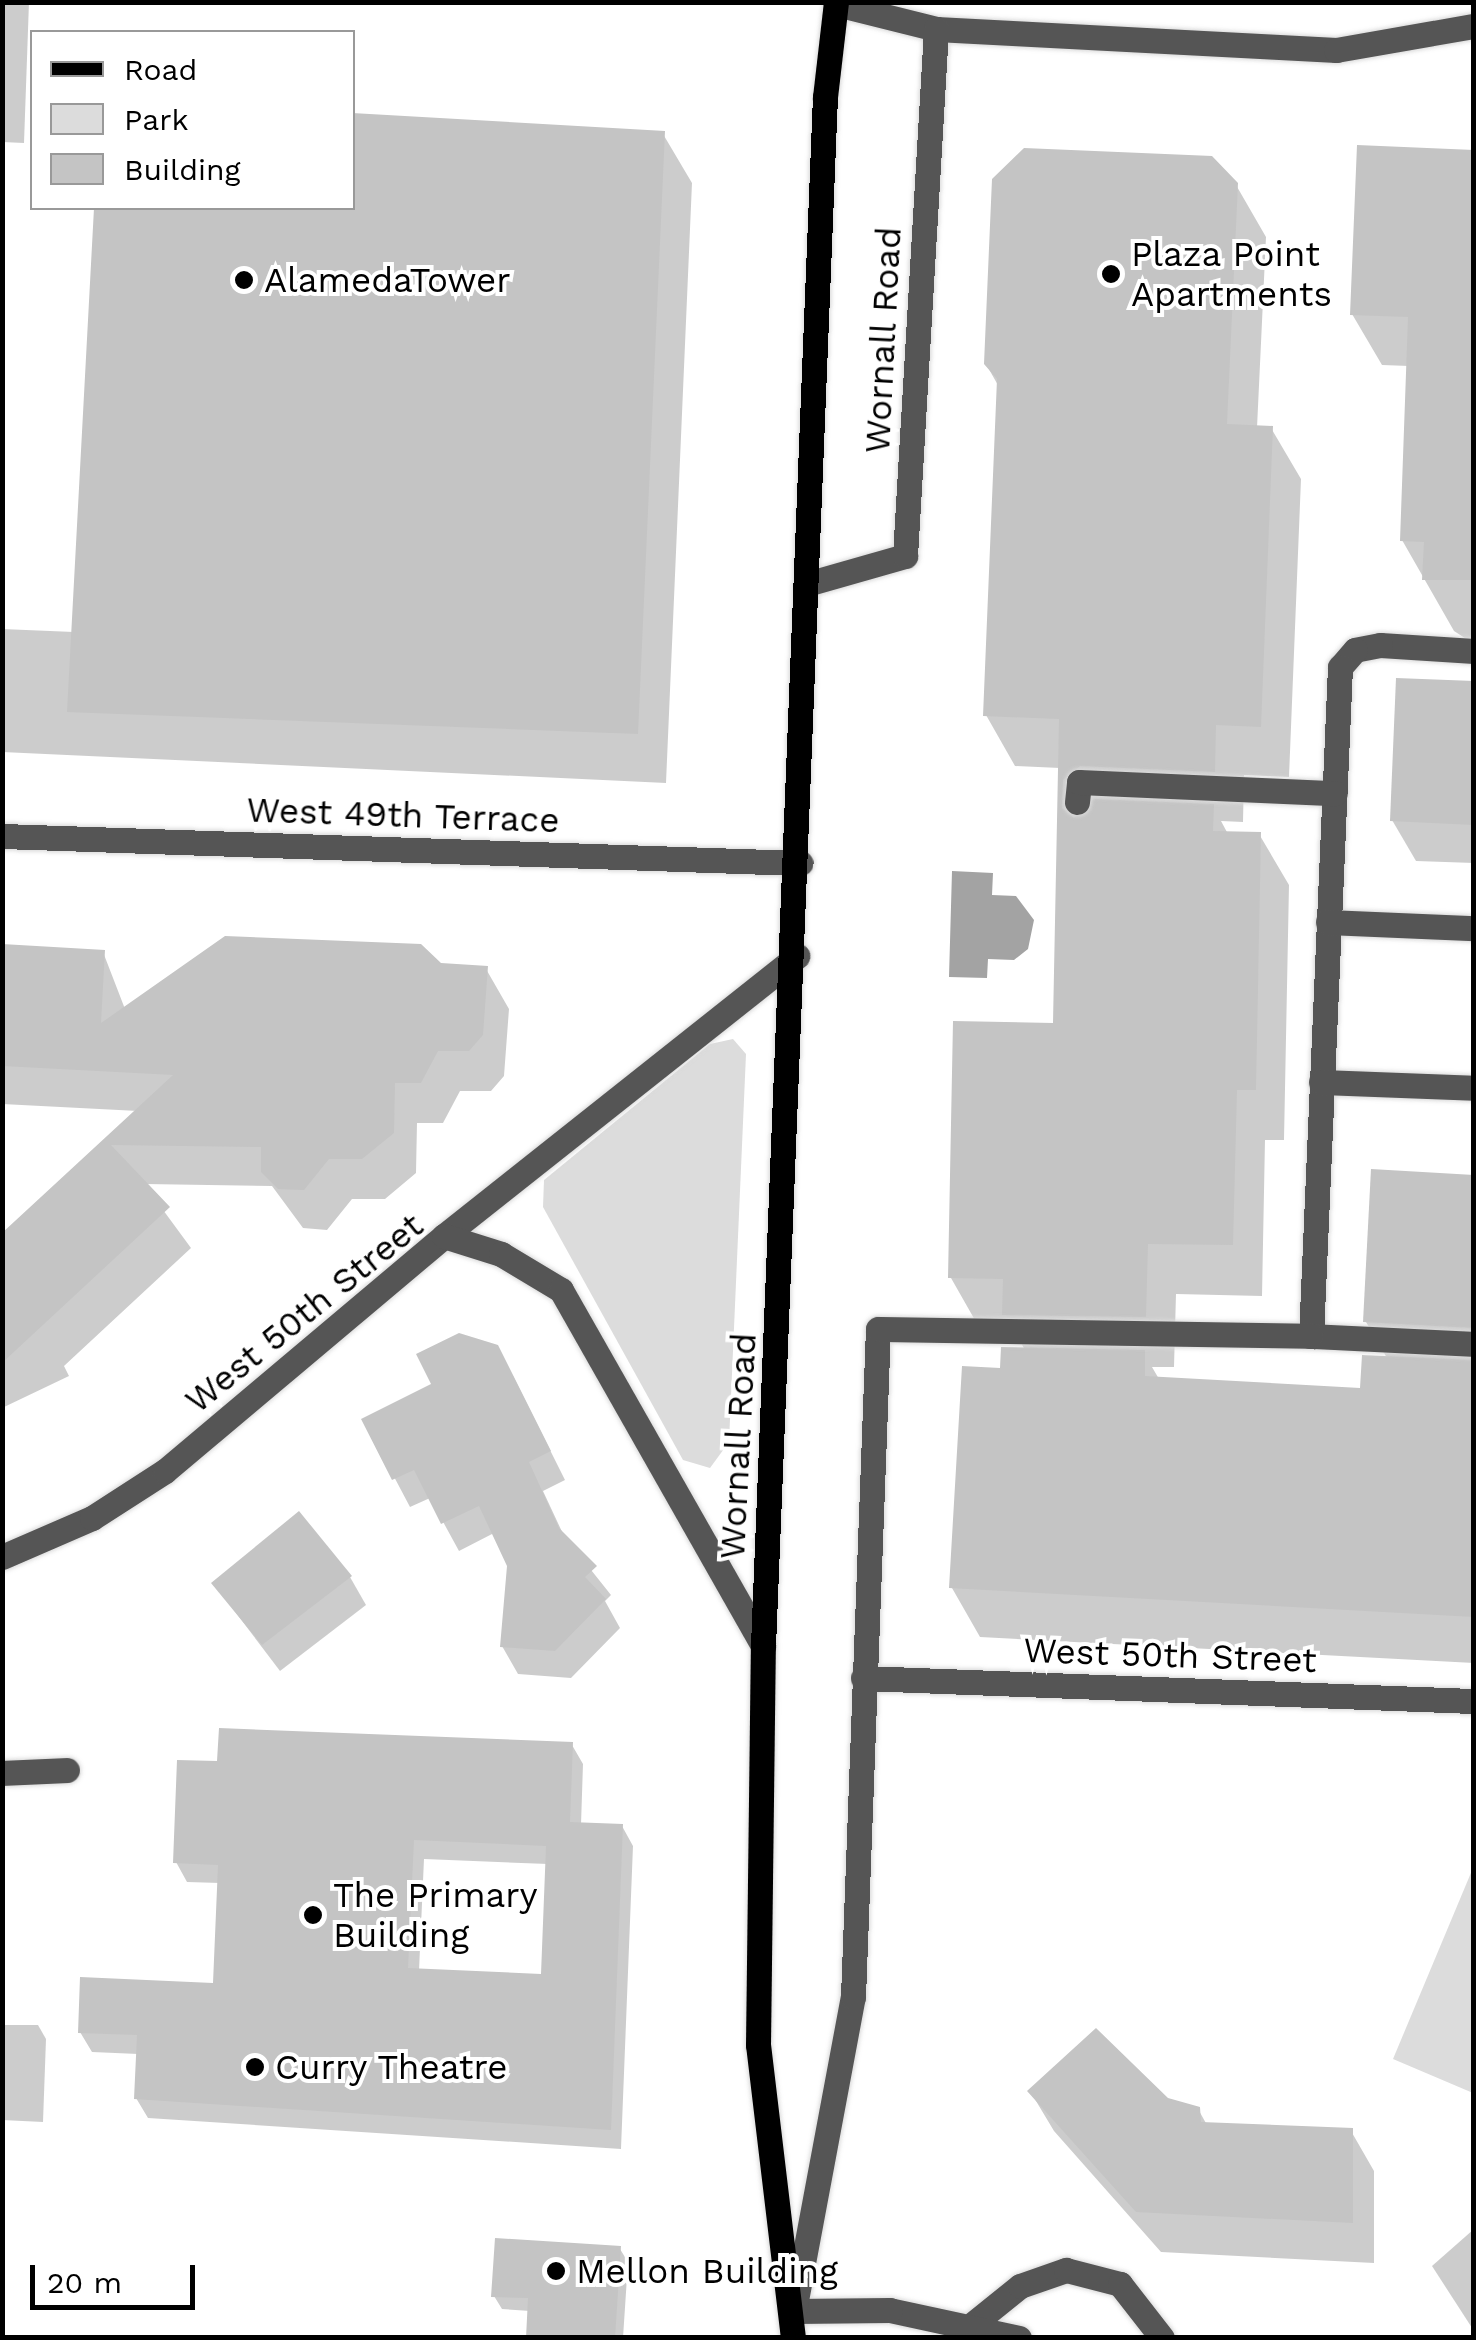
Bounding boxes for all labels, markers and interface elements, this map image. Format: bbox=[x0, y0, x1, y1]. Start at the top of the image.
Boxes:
legend bbox=[30, 30, 355, 210]
text: Road bbox=[124, 52, 197, 87]
text: Park bbox=[124, 102, 189, 137]
text: Building bbox=[124, 152, 241, 187]
street label: Wornall Road bbox=[856, 225, 910, 455]
place label: Plaza Point Apartments bbox=[1131, 233, 1332, 315]
place label: AlamedaTower bbox=[264, 259, 511, 301]
marker: Plaza Point Apartments bbox=[1100, 263, 1122, 285]
marker: AlamedaTower bbox=[233, 269, 255, 291]
street label: West 49th Terrace bbox=[245, 789, 561, 841]
street label: West 50th Street bbox=[177, 1204, 431, 1422]
street label: Wornall Road bbox=[711, 1331, 765, 1561]
street label: West 50th Street bbox=[1023, 1629, 1317, 1681]
place label: The Primary Building bbox=[333, 1874, 538, 1956]
marker: The Primary Building bbox=[302, 1904, 324, 1926]
place label: Curry Theatre bbox=[275, 2046, 509, 2088]
marker: Curry Theatre bbox=[244, 2056, 266, 2078]
scale bar bbox=[35, 2245, 200, 2307]
place label: Mellon Building bbox=[576, 2250, 838, 2292]
marker: Mellon Building bbox=[545, 2260, 567, 2282]
text: 20 m bbox=[47, 2265, 122, 2300]

